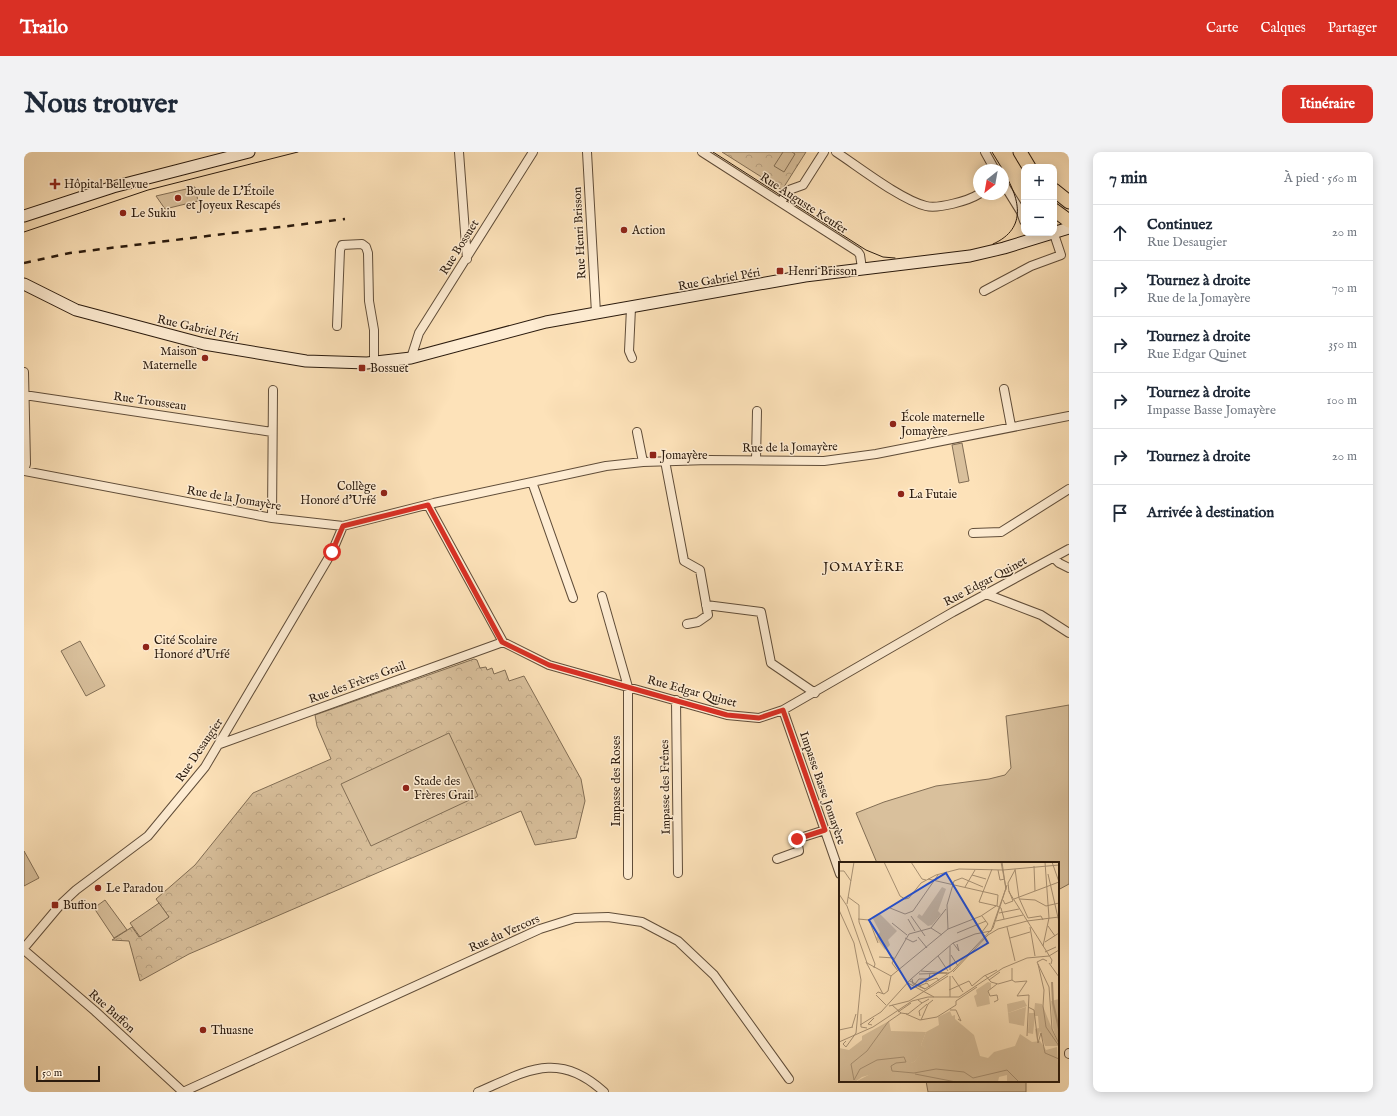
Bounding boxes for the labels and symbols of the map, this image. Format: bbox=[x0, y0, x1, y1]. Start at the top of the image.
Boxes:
north arrow bbox=[973, 164, 1009, 200]
street label: Rue Auguste Keufer bbox=[757, 169, 851, 238]
place label: Hôpital Bellevue bbox=[64, 177, 148, 193]
marker: Hôpital Bellevue bbox=[49, 178, 61, 190]
place label: Boule de L'Étoile et Joyeux Rescapés bbox=[186, 183, 281, 214]
street label: Rue Henri Brisson bbox=[570, 186, 589, 280]
marker: Boule de L'Étoile et Joyeux Rescapés bbox=[173, 193, 183, 203]
place label: Le Sukiu bbox=[131, 206, 176, 221]
marker: Le Sukiu bbox=[118, 208, 128, 218]
street label: Rue Bossuet bbox=[437, 217, 482, 278]
place label: Action bbox=[631, 223, 666, 238]
marker: Action bbox=[619, 225, 629, 235]
place label: Henri Brisson bbox=[788, 264, 858, 279]
street label: Rue Gabriel Péri bbox=[677, 265, 761, 294]
marker: Henri Brisson bbox=[775, 266, 785, 276]
street label: Rue Gabriel Péri bbox=[156, 312, 240, 345]
place label: Maison Maternelle bbox=[143, 344, 198, 373]
marker: Maison Maternelle bbox=[200, 353, 210, 363]
place label: Bossuet bbox=[370, 361, 409, 376]
marker: Bossuet bbox=[357, 363, 367, 373]
street label: Rue Trousseau bbox=[112, 389, 187, 414]
place label: École maternelle Jomayère bbox=[899, 409, 985, 440]
marker: École maternelle Jomayère bbox=[888, 419, 898, 429]
street label: Rue de la Jomayère bbox=[742, 439, 838, 457]
place label: Jomayère bbox=[659, 448, 708, 464]
marker: Jomayère bbox=[648, 450, 658, 460]
place label: Collège Honoré d'Urfé bbox=[300, 479, 376, 508]
street label: Rue de la Jomayère bbox=[185, 483, 283, 515]
place label: La Futaie bbox=[909, 487, 958, 502]
marker: Collège Honoré d'Urfé bbox=[379, 488, 389, 498]
marker: La Futaie bbox=[896, 489, 906, 499]
route start bbox=[323, 543, 341, 561]
street label: Rue Edgar Quinet bbox=[941, 553, 1029, 610]
district label: JOMAYÈRE bbox=[821, 559, 905, 576]
place label: Cité Scolaire Honoré d'Urfé bbox=[154, 633, 230, 662]
marker: Cité Scolaire Honoré d'Urfé bbox=[141, 642, 151, 652]
street label: Rue des Frères Grail bbox=[307, 658, 408, 707]
street label: Rue Edgar Quinet bbox=[645, 672, 738, 711]
street label: Rue Desaugier bbox=[173, 715, 227, 785]
street label: Impasse Basse Jomayère bbox=[795, 729, 849, 848]
street label: Impasse des Roses bbox=[609, 736, 625, 826]
street label: Impasse des Frênes bbox=[657, 739, 675, 835]
place label: Stade des Frères Grail bbox=[414, 774, 474, 803]
marker: Stade des Frères Grail bbox=[401, 783, 411, 793]
route end bbox=[788, 830, 806, 848]
inset map bbox=[839, 862, 1059, 1082]
place label: Le Paradou bbox=[106, 881, 163, 896]
marker: Le Paradou bbox=[93, 883, 103, 893]
place label: Buffon bbox=[63, 898, 98, 913]
marker: Buffon bbox=[50, 900, 60, 910]
street label: Rue du Vercors bbox=[466, 911, 542, 956]
street label: Rue Buffon bbox=[85, 987, 139, 1037]
place label: Thuasne bbox=[211, 1023, 254, 1038]
marker: Thuasne bbox=[198, 1025, 208, 1035]
scale bar bbox=[36, 1064, 100, 1083]

